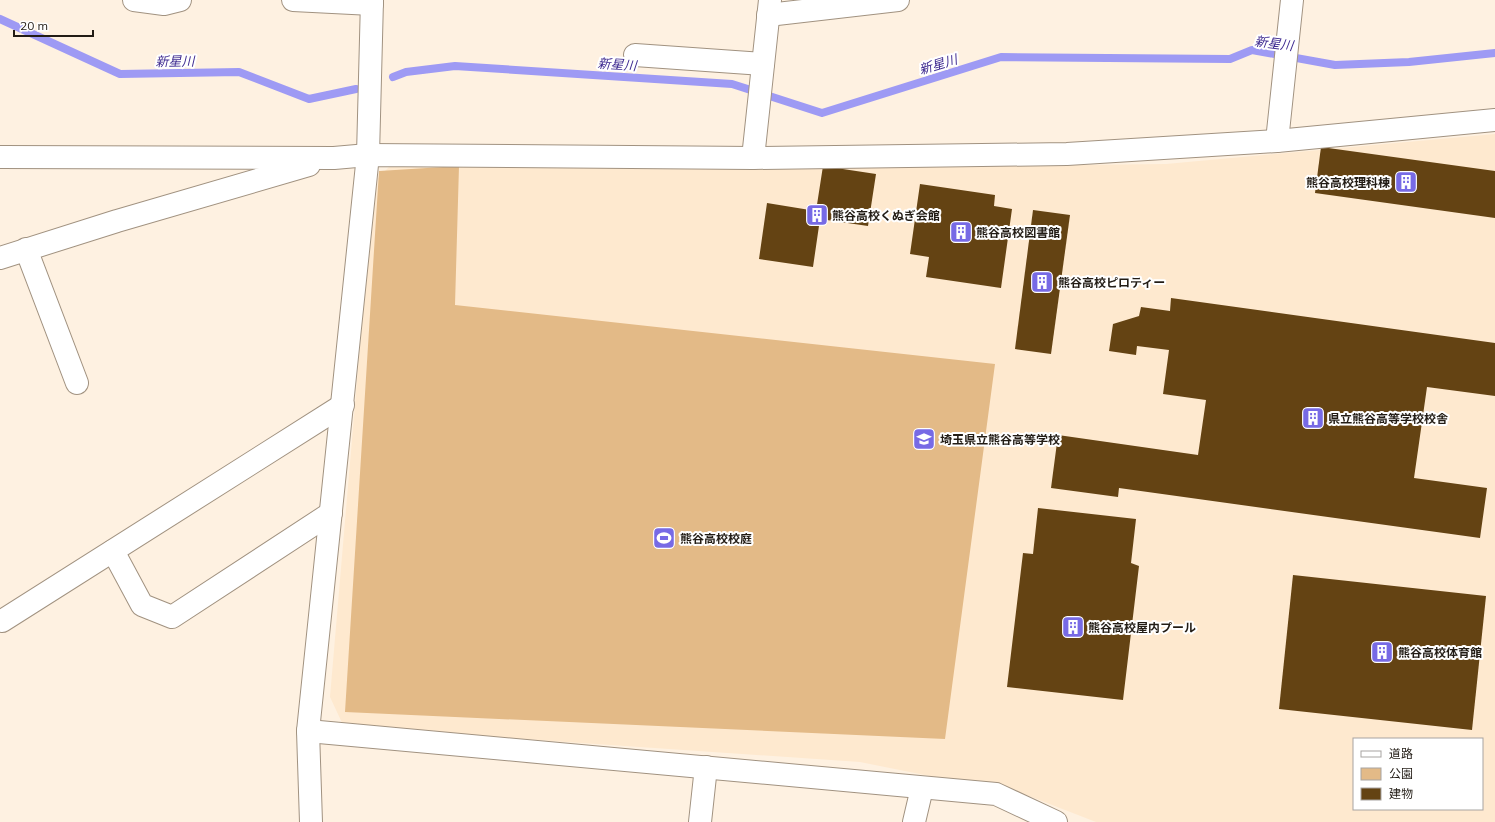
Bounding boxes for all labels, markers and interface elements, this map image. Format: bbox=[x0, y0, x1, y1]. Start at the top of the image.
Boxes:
scale bar bbox=[14, 12, 93, 38]
text: 20 m bbox=[20, 18, 48, 33]
water label: 新星川 bbox=[1254, 33, 1296, 54]
water label: 新星川 bbox=[917, 50, 961, 77]
water label: 新星川 bbox=[155, 53, 197, 69]
water label: 新星川 bbox=[597, 55, 639, 73]
building icon: 熊谷高校理科棟 bbox=[1393, 169, 1419, 195]
place label: 熊谷高校理科棟 bbox=[1306, 175, 1390, 190]
building icon: 熊谷高校くぬぎ会館 bbox=[804, 202, 830, 228]
place label: 熊谷高校くぬぎ会館 bbox=[832, 208, 940, 223]
building icon: 熊谷高校図書館 bbox=[948, 219, 974, 245]
place label: 熊谷高校図書館 bbox=[976, 225, 1060, 240]
building icon: 熊谷高校ピロティー bbox=[1029, 269, 1055, 295]
place label: 熊谷高校ピロティー bbox=[1058, 275, 1165, 290]
building icon: 県立熊谷高等学校校舎 bbox=[1300, 405, 1326, 431]
place label: 県立熊谷高等学校校舎 bbox=[1328, 411, 1448, 426]
school or university icon: 埼玉県立熊谷高等学校 bbox=[911, 426, 937, 452]
place label: 埼玉県立熊谷高等学校 bbox=[940, 432, 1060, 447]
sports icon: 熊谷高校校庭 bbox=[651, 525, 677, 551]
place label: 熊谷高校校庭 bbox=[680, 531, 752, 546]
building icon: 熊谷高校屋内プール bbox=[1060, 614, 1086, 640]
place label: 熊谷高校屋内プール bbox=[1088, 620, 1196, 635]
building icon: 熊谷高校体育館 bbox=[1369, 639, 1395, 665]
place label: 熊谷高校体育館 bbox=[1398, 645, 1482, 660]
legend bbox=[1353, 738, 1483, 810]
text: 道路 bbox=[1389, 746, 1413, 761]
text: 公園 bbox=[1389, 766, 1413, 781]
text: 建物 bbox=[1389, 786, 1413, 801]

